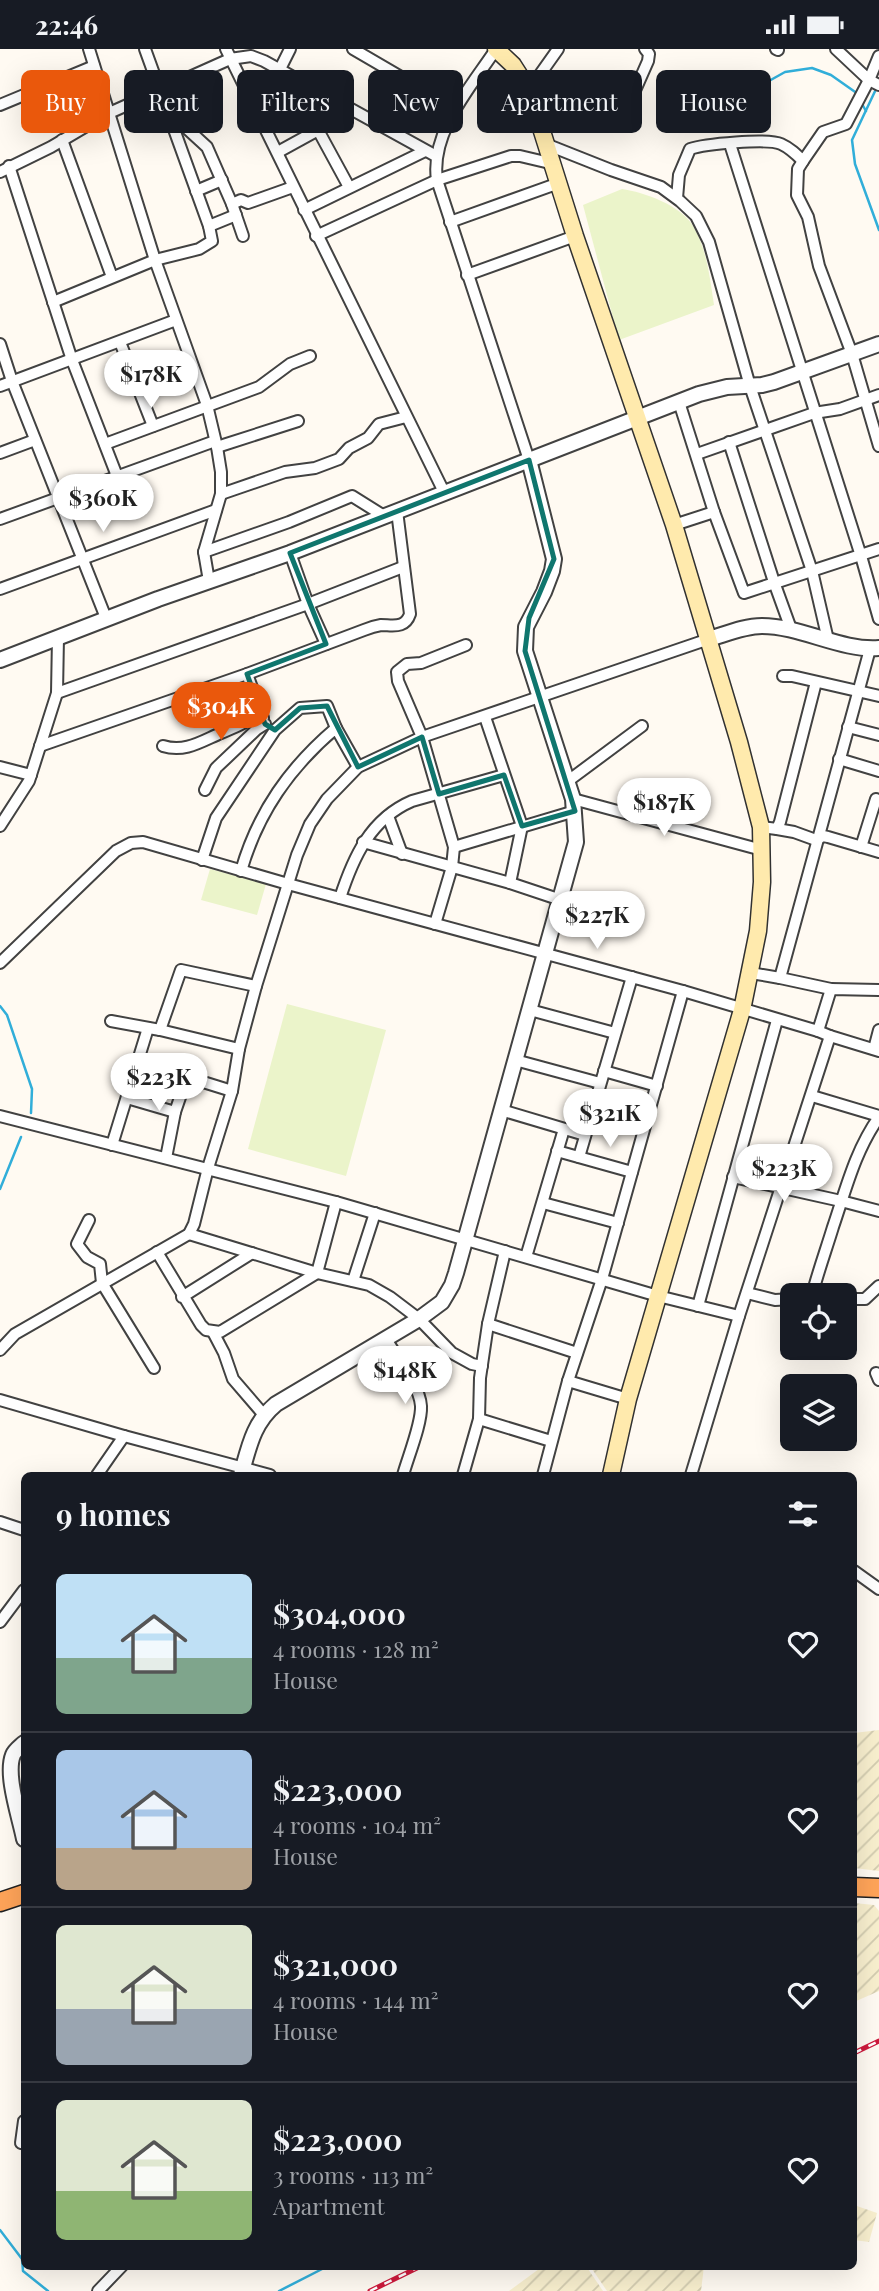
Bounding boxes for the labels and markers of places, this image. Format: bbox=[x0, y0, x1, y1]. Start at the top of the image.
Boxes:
pin: $178K bbox=[102, 351, 200, 410]
pin: $360K bbox=[54, 475, 152, 534]
pin: $304K bbox=[172, 683, 270, 742]
pin: $187K bbox=[615, 779, 713, 838]
pin: $227K bbox=[548, 891, 646, 951]
pin: $223K bbox=[110, 1053, 208, 1113]
pin: $321K bbox=[561, 1089, 659, 1149]
pin: $223K bbox=[735, 1145, 833, 1204]
pin: $148K bbox=[356, 1347, 454, 1406]

